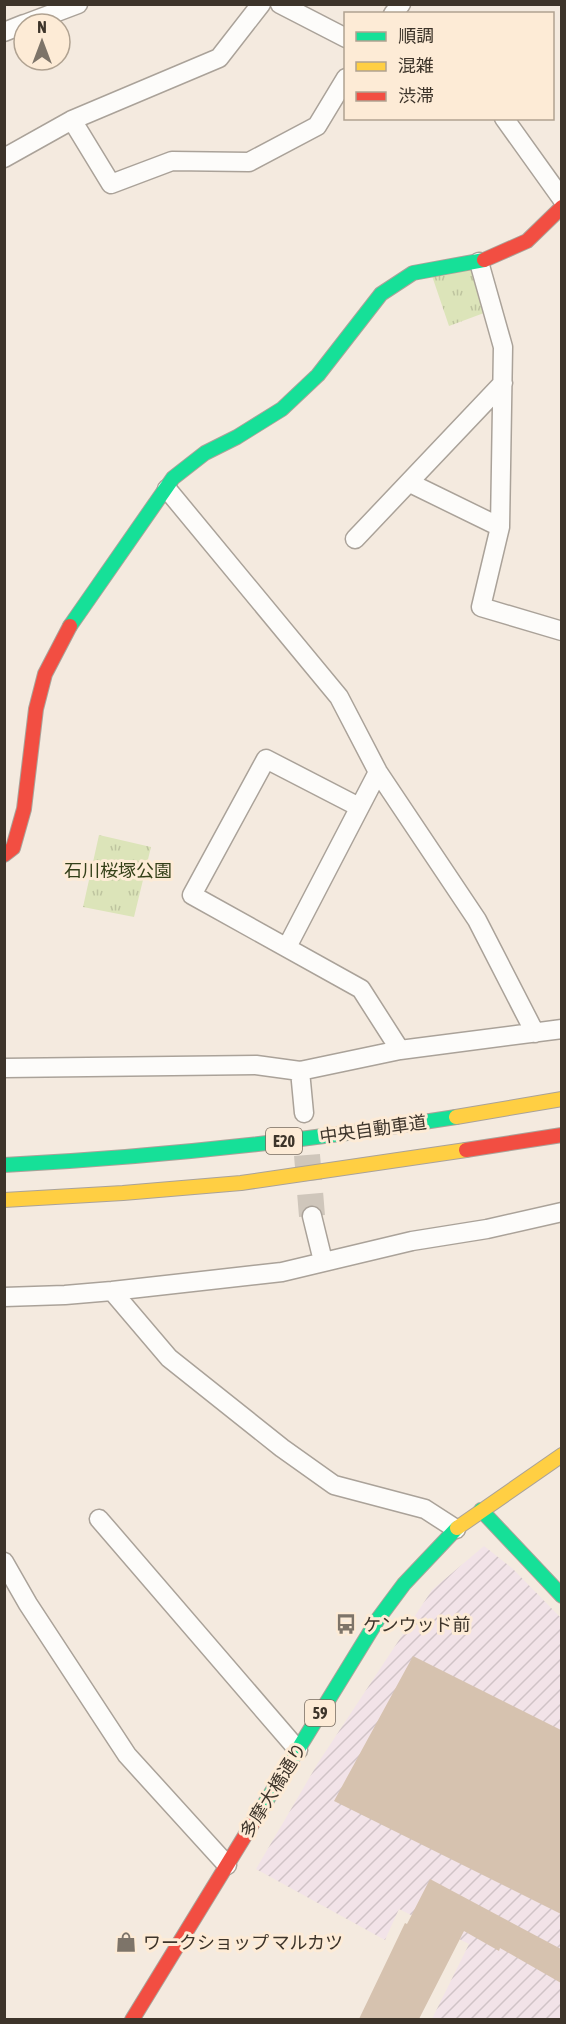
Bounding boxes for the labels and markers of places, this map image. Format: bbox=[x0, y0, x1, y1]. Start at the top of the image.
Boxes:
bus stop icon: ケンウッド前 bbox=[334, 1612, 358, 1636]
place label: ケンウッド前 bbox=[363, 1614, 470, 1635]
shop icon: ワークショップ マルカツ bbox=[114, 1930, 138, 1954]
place label: ワークショップ マルカツ bbox=[143, 1932, 343, 1953]

